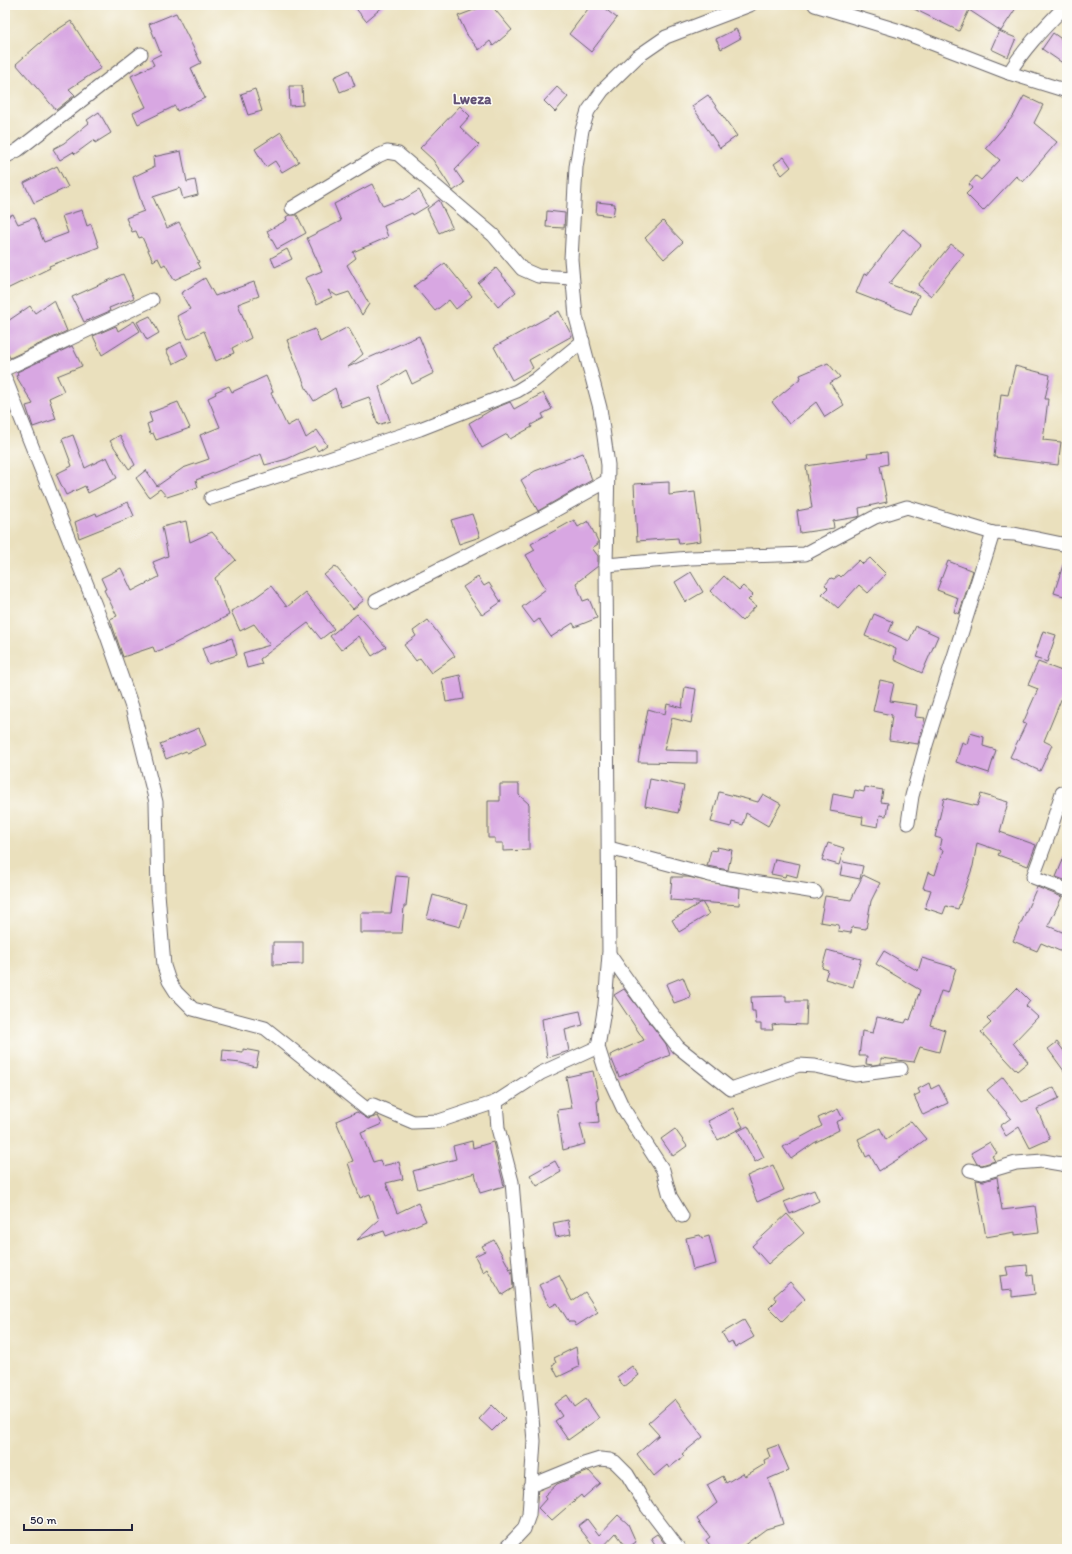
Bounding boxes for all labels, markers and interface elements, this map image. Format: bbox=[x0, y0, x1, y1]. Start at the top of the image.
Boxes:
district label: Lweza bbox=[453, 90, 492, 108]
scale bar bbox=[24, 1506, 132, 1532]
text: 50 m bbox=[30, 1513, 56, 1527]

